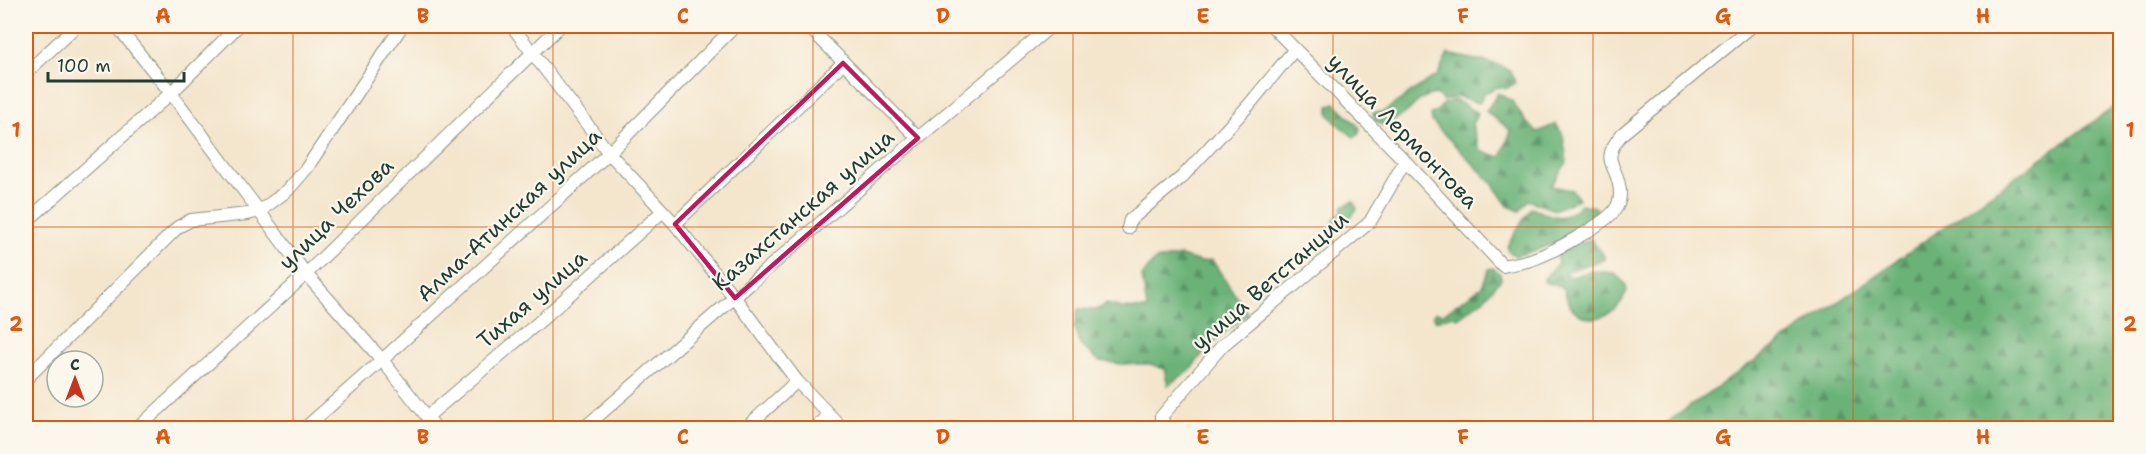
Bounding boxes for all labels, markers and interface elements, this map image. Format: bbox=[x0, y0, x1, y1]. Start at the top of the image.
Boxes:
text: A bbox=[155, 3, 171, 29]
text: B bbox=[417, 3, 429, 29]
text: C bbox=[677, 3, 689, 29]
text: D bbox=[936, 3, 950, 29]
text: E bbox=[1196, 3, 1210, 29]
text: F bbox=[1457, 3, 1469, 29]
text: G bbox=[1715, 3, 1731, 29]
text: H bbox=[1976, 3, 1990, 29]
scale bar bbox=[48, 45, 184, 83]
street label: улица Лермонтова bbox=[1321, 47, 1485, 215]
text: 100 m bbox=[57, 54, 111, 78]
text: 1 bbox=[11, 117, 21, 143]
text: 1 bbox=[2125, 117, 2135, 143]
street label: Алма-Атинская улица bbox=[410, 121, 608, 308]
street label: Казахстанская улица bbox=[706, 123, 900, 297]
street label: улица Чехова bbox=[272, 151, 400, 276]
street label: улица Ветстанции bbox=[1186, 205, 1354, 357]
street label: Тихая улица bbox=[471, 243, 593, 355]
text: 2 bbox=[9, 311, 23, 337]
text: 2 bbox=[2123, 311, 2137, 337]
north arrow bbox=[45, 349, 105, 409]
text: С bbox=[70, 354, 80, 375]
text: A bbox=[155, 424, 171, 450]
text: B bbox=[417, 424, 429, 450]
text: C bbox=[677, 424, 689, 450]
text: D bbox=[936, 424, 950, 450]
text: E bbox=[1196, 424, 1210, 450]
text: F bbox=[1457, 424, 1469, 450]
text: G bbox=[1715, 424, 1731, 450]
text: H bbox=[1976, 424, 1990, 450]

